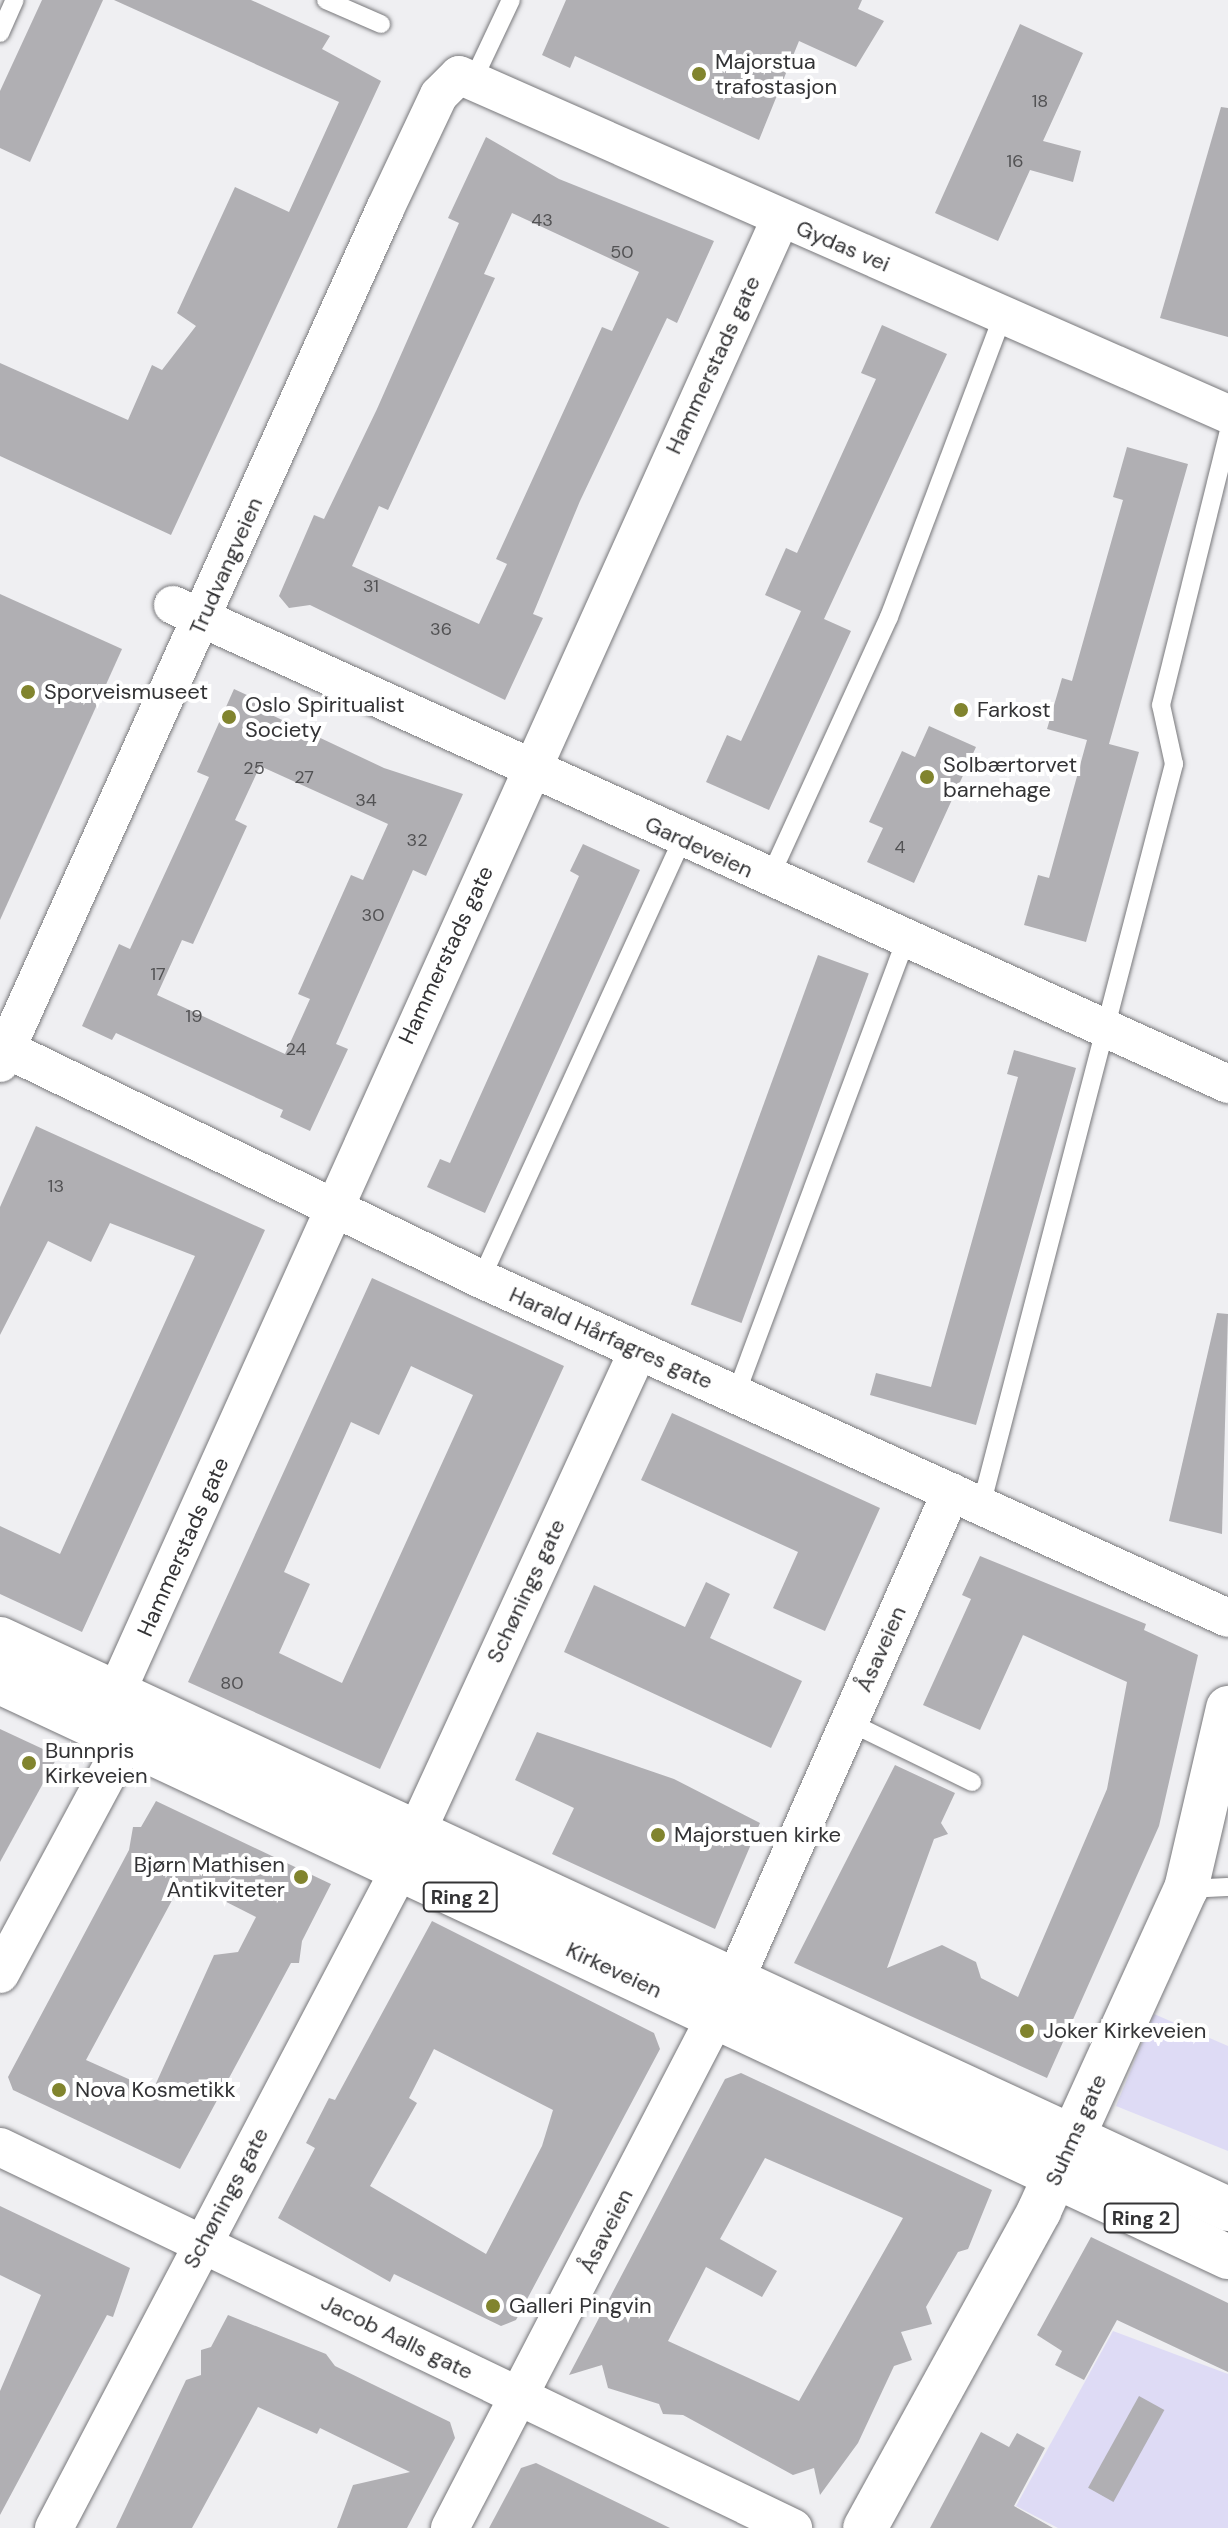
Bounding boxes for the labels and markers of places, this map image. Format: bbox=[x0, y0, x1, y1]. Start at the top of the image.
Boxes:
place label: Majorstua trafostasjon bbox=[715, 48, 837, 100]
marker: Majorstua trafostasjon bbox=[690, 65, 708, 83]
place label: Sporveismuseet bbox=[44, 679, 208, 705]
marker: Sporveismuseet bbox=[19, 683, 37, 701]
place label: Oslo Spiritualist Society bbox=[245, 691, 405, 742]
place label: Farkost bbox=[977, 697, 1051, 723]
marker: Farkost bbox=[952, 701, 970, 719]
marker: Oslo Spiritualist Society bbox=[220, 708, 238, 726]
place label: Solbærtorvet barnehage bbox=[943, 751, 1077, 802]
marker: Solbærtorvet barnehage bbox=[918, 768, 936, 786]
place label: Bunnpris Kirkeveien bbox=[45, 1737, 148, 1788]
marker: Bunnpris Kirkeveien bbox=[20, 1754, 38, 1772]
place label: Majorstuen kirke bbox=[674, 1822, 841, 1848]
marker: Majorstuen kirke bbox=[649, 1826, 667, 1844]
place label: Bjørn Mathisen Antikviteter bbox=[134, 1851, 285, 1902]
marker: Bjørn Mathisen Antikviteter bbox=[292, 1868, 310, 1886]
place label: Joker Kirkeveien bbox=[1043, 2018, 1206, 2044]
marker: Joker Kirkeveien bbox=[1018, 2022, 1036, 2040]
place label: Nova Kosmetikk bbox=[75, 2077, 236, 2103]
marker: Nova Kosmetikk bbox=[50, 2081, 68, 2099]
place label: Galleri Pingvin bbox=[509, 2293, 652, 2319]
marker: Galleri Pingvin bbox=[484, 2297, 502, 2315]

